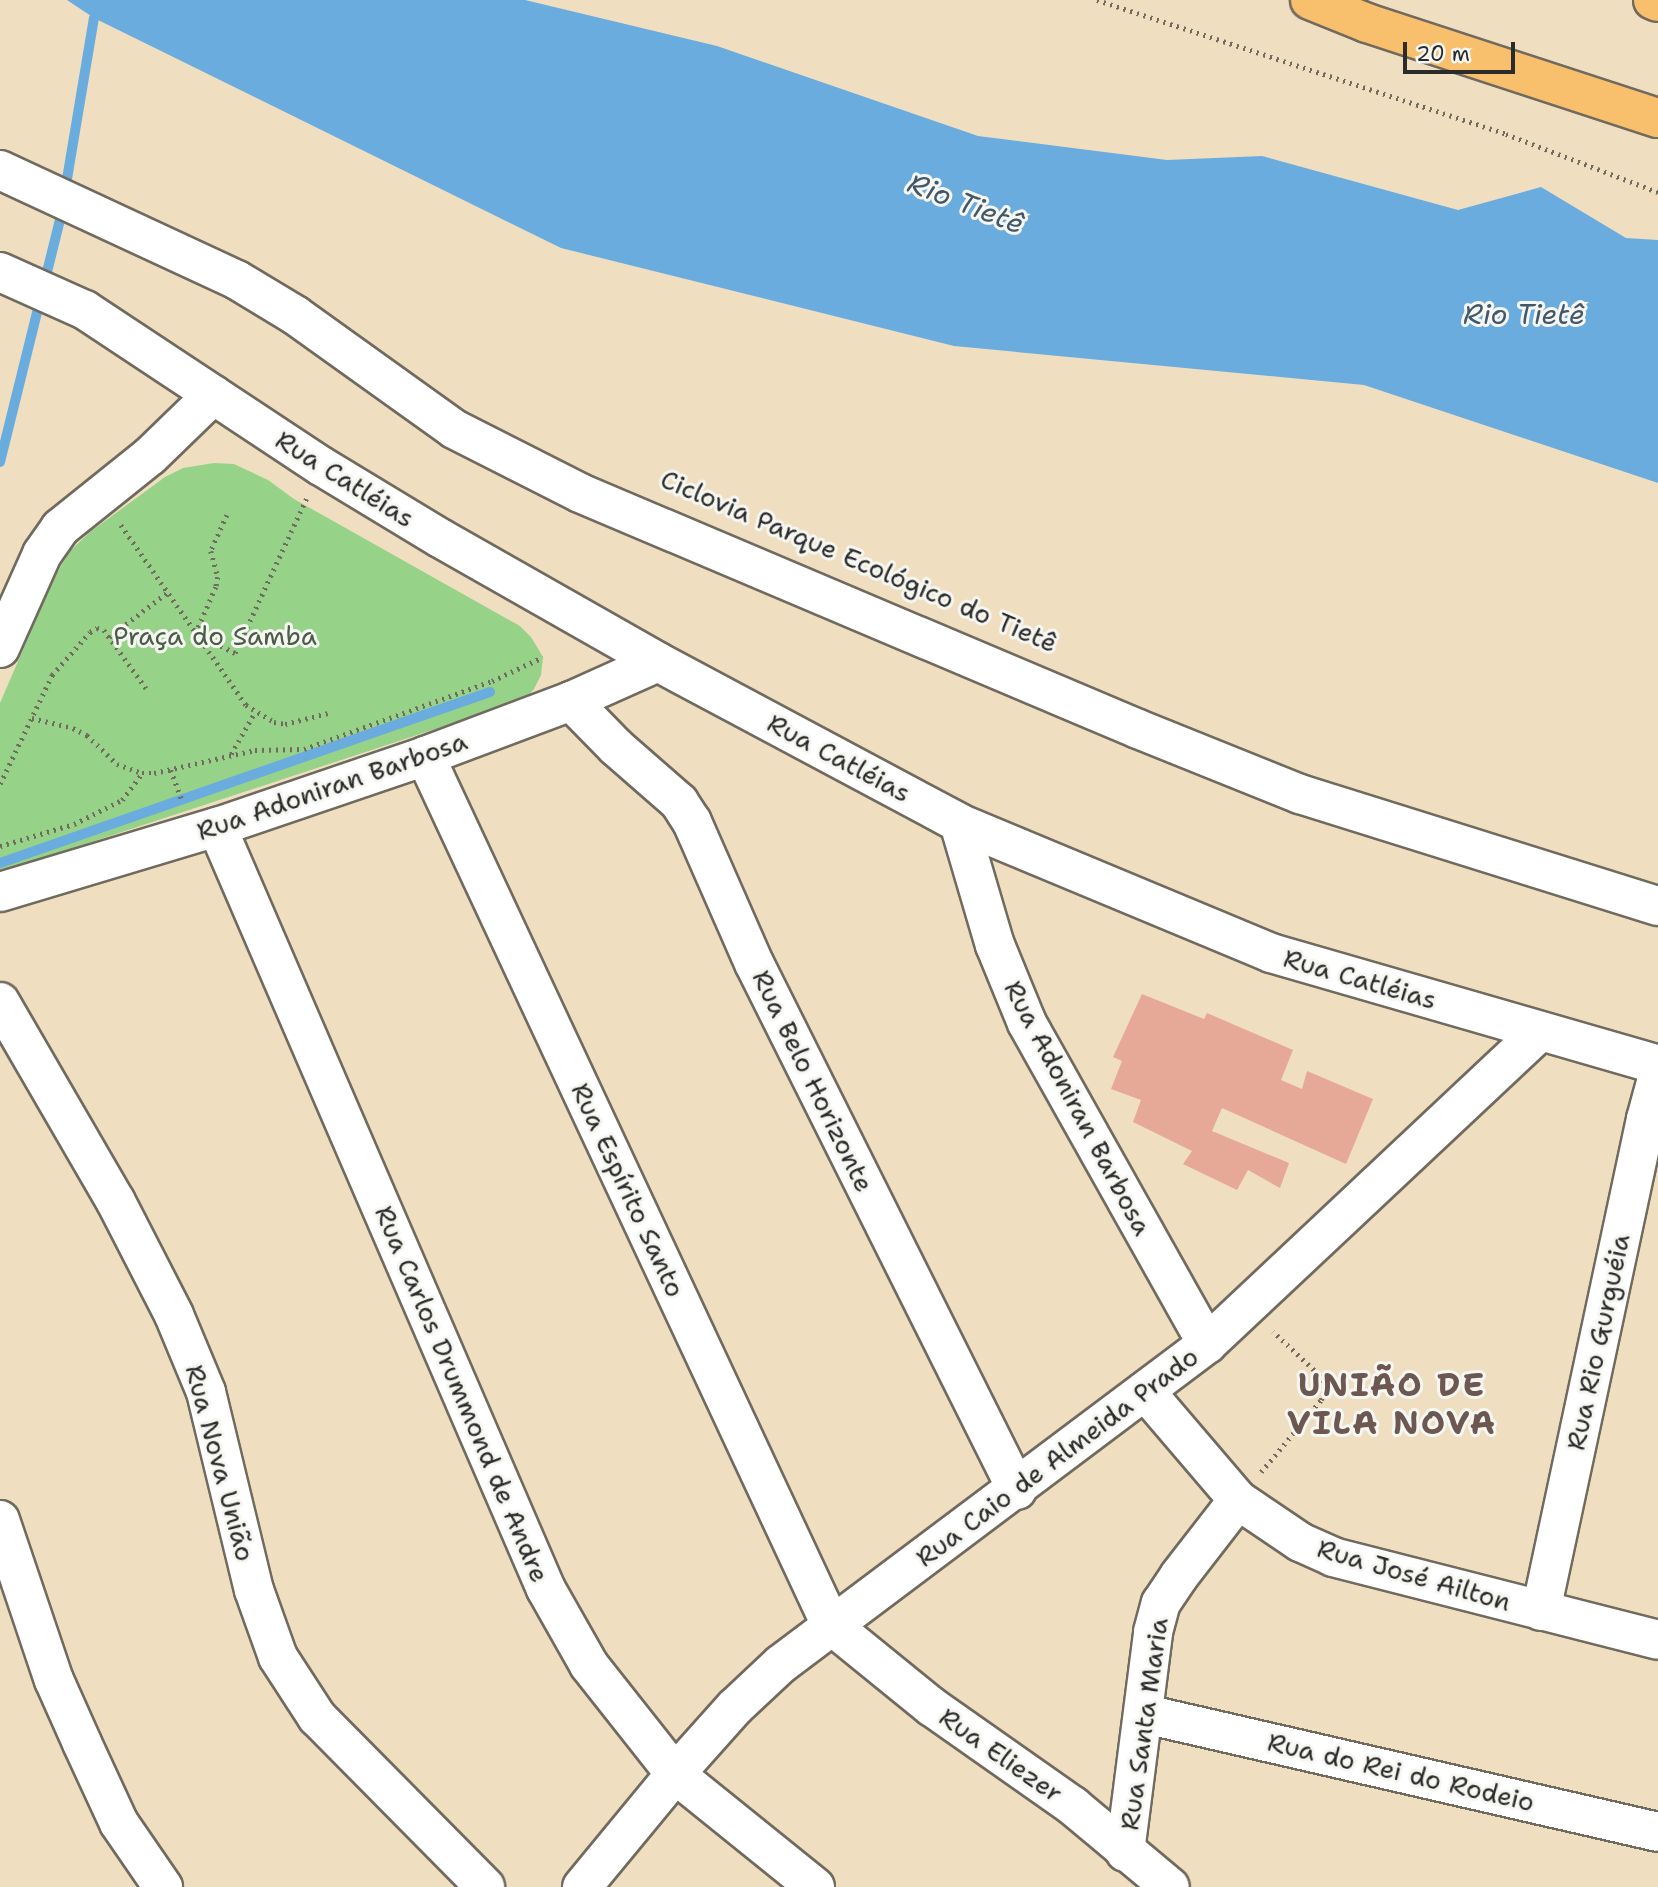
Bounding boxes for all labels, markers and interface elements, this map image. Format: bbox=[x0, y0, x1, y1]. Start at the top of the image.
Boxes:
scale bar bbox=[1406, 28, 1518, 72]
text: 20 m bbox=[1416, 40, 1470, 68]
water label: Rio Tietê bbox=[903, 166, 1029, 240]
water label: Rio Tietê bbox=[1463, 297, 1585, 331]
street label: Rua Catléias bbox=[270, 424, 420, 534]
street label: Ciclovia Parque Ecológico do Tietê bbox=[656, 463, 1062, 659]
park label: Praça do Samba bbox=[113, 620, 317, 652]
street label: Rua Catléias bbox=[762, 707, 916, 809]
street label: Rua Adoniran Barbosa bbox=[193, 725, 471, 847]
street label: Rua Catléias bbox=[1280, 942, 1440, 1016]
street label: Rua Belo Horizonte bbox=[746, 965, 880, 1197]
street label: Rua Adoniran Barbosa bbox=[998, 975, 1158, 1241]
street label: Rua Espírito Santo bbox=[565, 1078, 691, 1302]
street label: Rua Carlos Drummond de Andre bbox=[368, 1201, 556, 1587]
street label: Rua Rio Gurguéia bbox=[1560, 1231, 1636, 1453]
street label: Rua Caio de Almeida Prado bbox=[910, 1341, 1204, 1573]
street label: Rua Nova União bbox=[179, 1361, 261, 1565]
district label: UNIÃO DE VILA NOVA bbox=[1288, 1365, 1496, 1443]
street label: Rua José Ailton bbox=[1314, 1532, 1514, 1618]
street label: Rua Santa Maria bbox=[1114, 1616, 1174, 1832]
street label: Rua Eliezer bbox=[933, 1701, 1069, 1809]
street label: Rua do Rei do Rodeio bbox=[1265, 1726, 1537, 1818]

